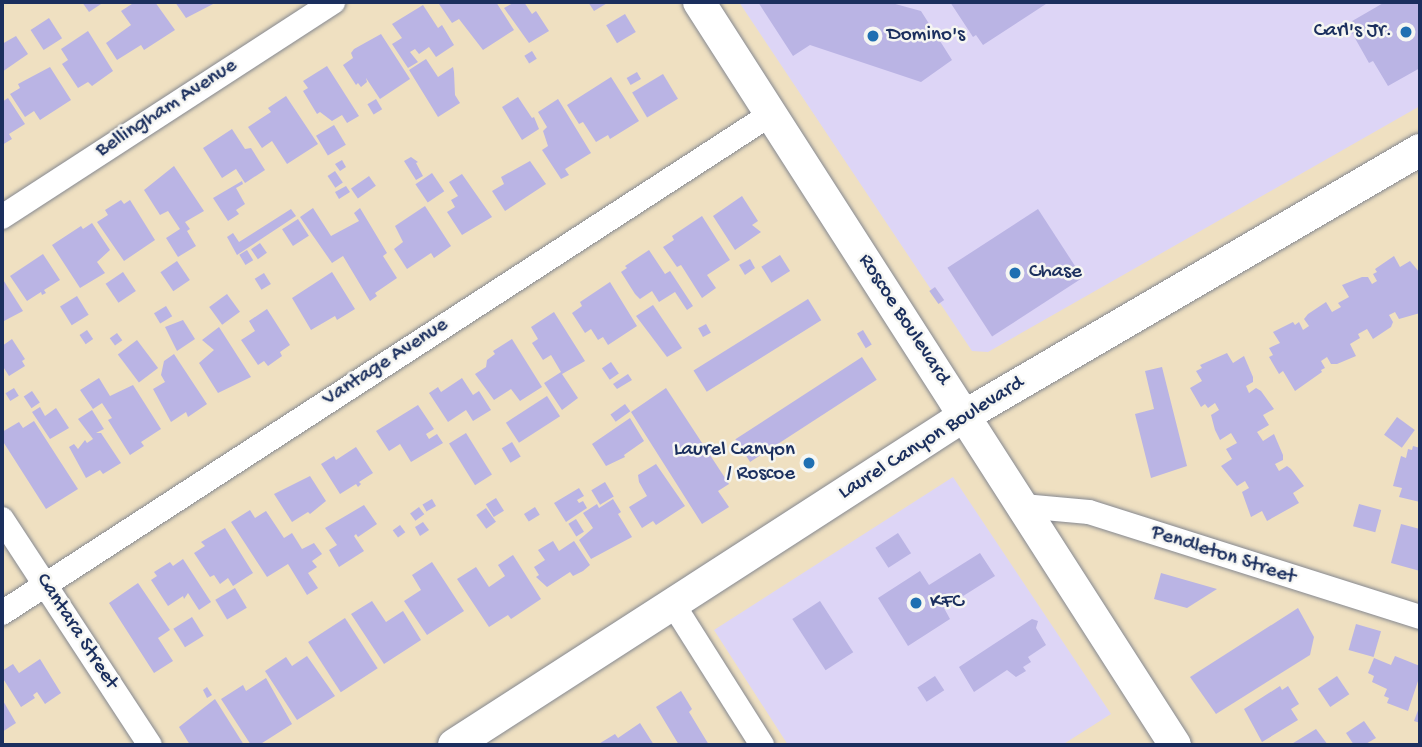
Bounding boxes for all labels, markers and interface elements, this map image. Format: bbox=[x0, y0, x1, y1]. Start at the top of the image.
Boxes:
place label: Carl's Jr. bbox=[1314, 19, 1392, 45]
place label: Domino's bbox=[887, 23, 965, 49]
marker: Carl's Jr. bbox=[1398, 24, 1414, 40]
marker: Domino's bbox=[865, 28, 881, 44]
street label: Bellingham Avenue bbox=[92, 54, 242, 164]
street label: Roscoe Boulevard bbox=[851, 250, 955, 390]
place label: Chase bbox=[1029, 260, 1082, 286]
marker: Chase bbox=[1007, 265, 1023, 281]
street label: Vantage Avenue bbox=[319, 313, 453, 413]
street label: Laurel Canyon Boulevard bbox=[835, 372, 1029, 506]
place label: Laurel Canyon / Roscoe bbox=[674, 438, 795, 488]
marker: Laurel Canyon / Roscoe bbox=[801, 455, 817, 471]
street label: Pendleton Street bbox=[1147, 521, 1299, 591]
street label: Cantara Street bbox=[29, 569, 123, 695]
place label: KFC bbox=[930, 590, 964, 616]
marker: KFC bbox=[908, 595, 924, 611]

